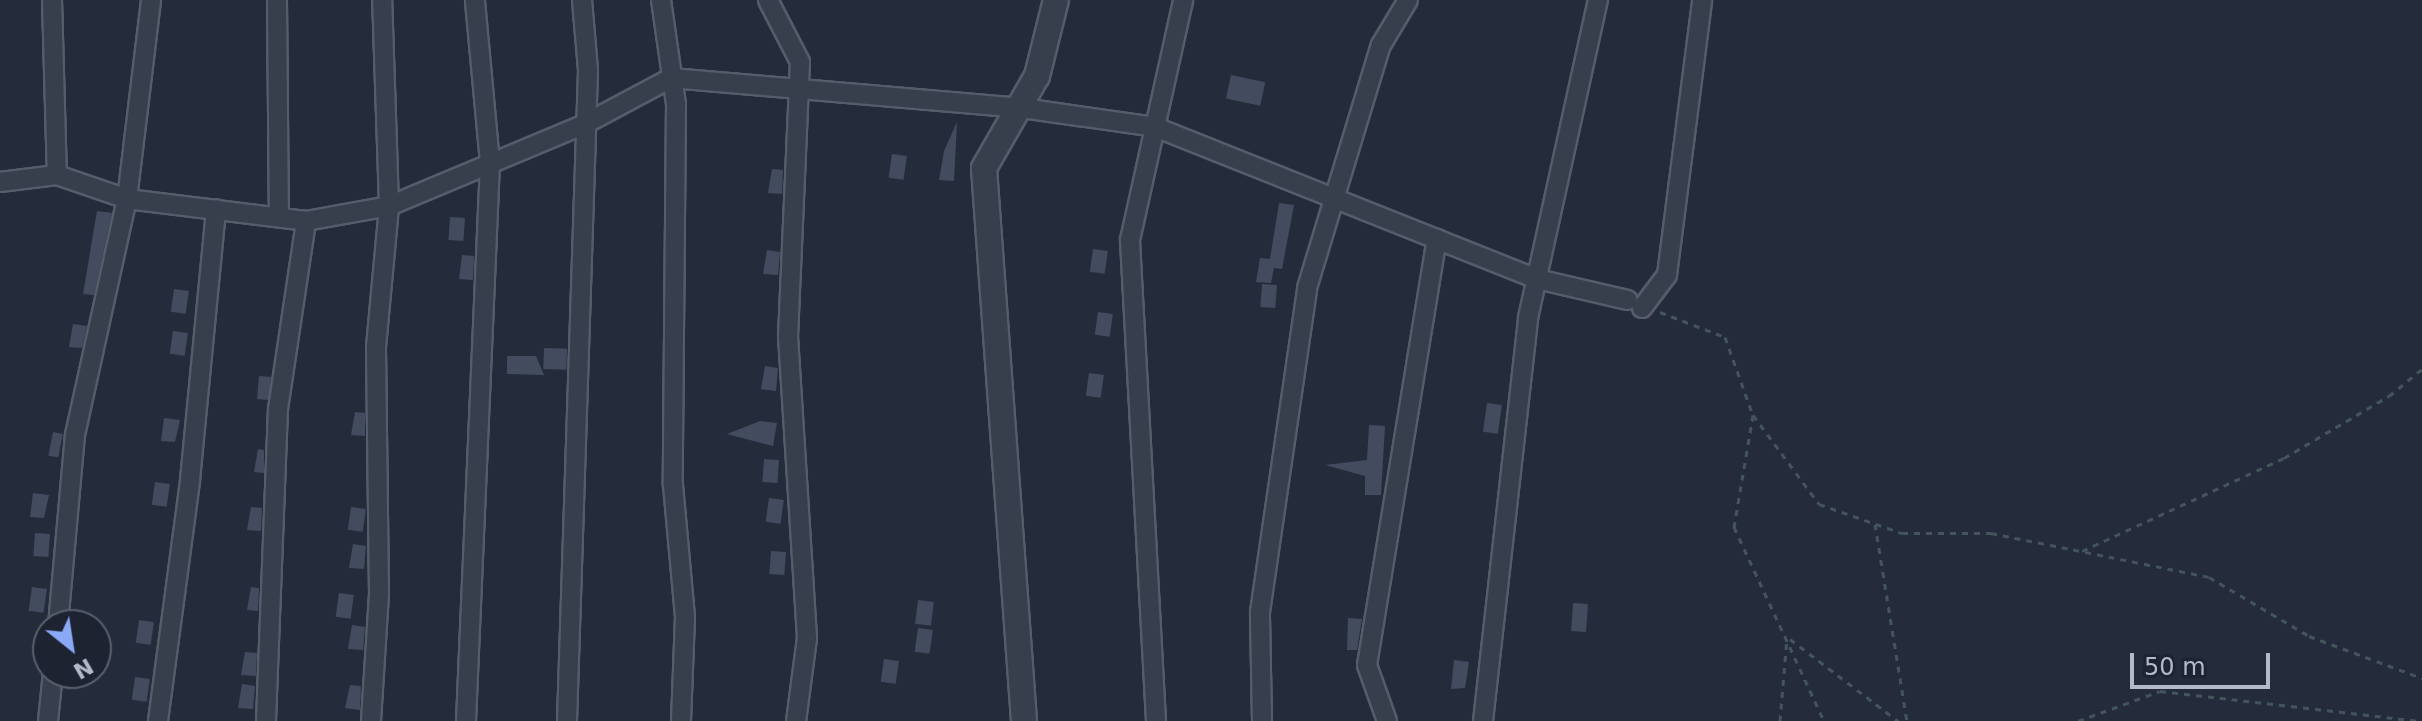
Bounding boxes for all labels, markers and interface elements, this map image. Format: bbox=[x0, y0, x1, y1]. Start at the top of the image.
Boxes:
north arrow bbox=[32, 609, 112, 689]
scale bar bbox=[2134, 637, 2274, 687]
text: N bbox=[69, 653, 97, 684]
text: 50 m bbox=[2144, 653, 2206, 681]

